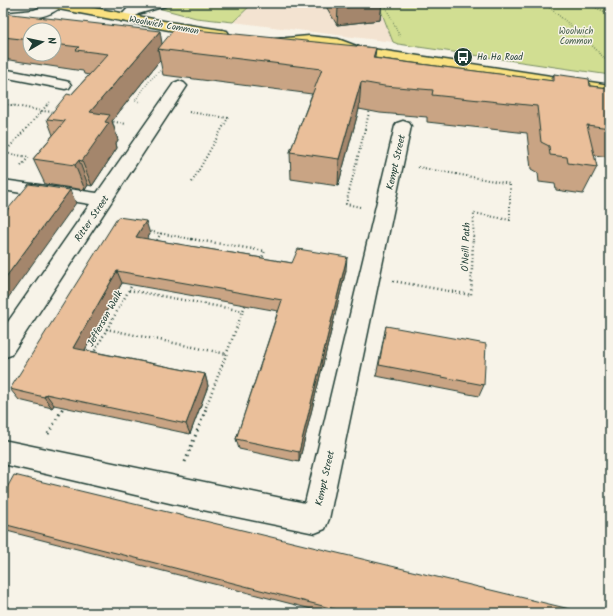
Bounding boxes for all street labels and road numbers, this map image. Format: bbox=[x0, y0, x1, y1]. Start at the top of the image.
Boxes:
street label: Woolwich Common bbox=[128, 12, 200, 39]
street label: Kempt Street bbox=[382, 133, 410, 191]
street label: Ritter Street bbox=[70, 192, 113, 245]
street label: O'Neill Path bbox=[457, 222, 475, 272]
street label: Jefferson Walk bbox=[83, 287, 127, 350]
street label: Kempt Street bbox=[311, 449, 339, 507]

